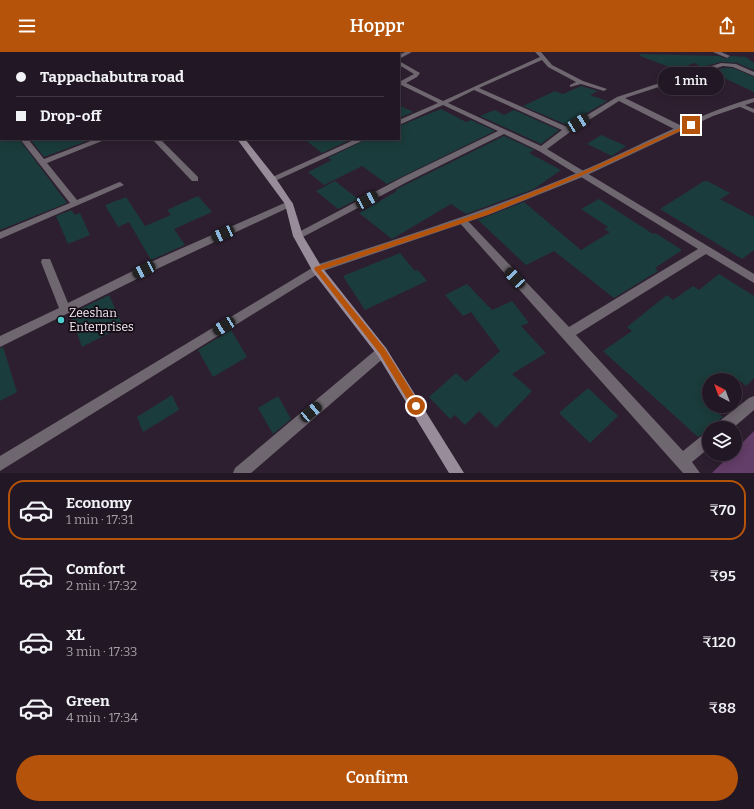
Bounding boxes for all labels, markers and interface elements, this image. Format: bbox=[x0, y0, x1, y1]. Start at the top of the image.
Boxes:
icon: menu bbox=[16, 15, 38, 37]
text: Hoppr bbox=[350, 15, 404, 37]
icon: share bbox=[716, 15, 738, 37]
callout: 1 min bbox=[658, 67, 724, 95]
text: Tappachabutra road bbox=[40, 68, 184, 86]
text: 1 min bbox=[675, 73, 707, 88]
text: Drop-off bbox=[40, 107, 101, 125]
car bbox=[565, 112, 591, 134]
route end bbox=[682, 116, 700, 134]
car bbox=[354, 189, 380, 211]
car bbox=[210, 224, 236, 244]
car bbox=[131, 259, 157, 281]
car bbox=[502, 265, 528, 291]
place label: Zeeshan Enterprises bbox=[69, 306, 134, 334]
marker: Zeeshan Enterprises bbox=[56, 315, 66, 325]
car bbox=[211, 315, 237, 337]
north arrow bbox=[702, 373, 742, 413]
map controls bbox=[702, 373, 742, 461]
route start bbox=[407, 397, 425, 415]
car bbox=[298, 400, 324, 424]
button: layers bbox=[702, 421, 742, 461]
icon: car bbox=[18, 492, 54, 528]
text: Economy bbox=[66, 494, 132, 512]
text: ₹70 bbox=[709, 501, 736, 519]
text: 1 min · 17:31 bbox=[66, 512, 133, 527]
icon: car bbox=[18, 558, 54, 594]
text: Comfort bbox=[66, 560, 125, 578]
text: ₹95 bbox=[710, 567, 736, 585]
text: 2 min · 17:32 bbox=[66, 578, 137, 593]
icon: car bbox=[18, 624, 54, 660]
text: XL bbox=[66, 626, 85, 644]
text: ₹120 bbox=[702, 633, 736, 651]
text: 3 min · 17:33 bbox=[66, 644, 137, 659]
icon: car bbox=[18, 690, 54, 726]
text: Green bbox=[66, 692, 110, 710]
text: ₹88 bbox=[708, 699, 736, 717]
text: 4 min · 17:34 bbox=[66, 710, 138, 725]
button: Confirm bbox=[16, 755, 738, 801]

